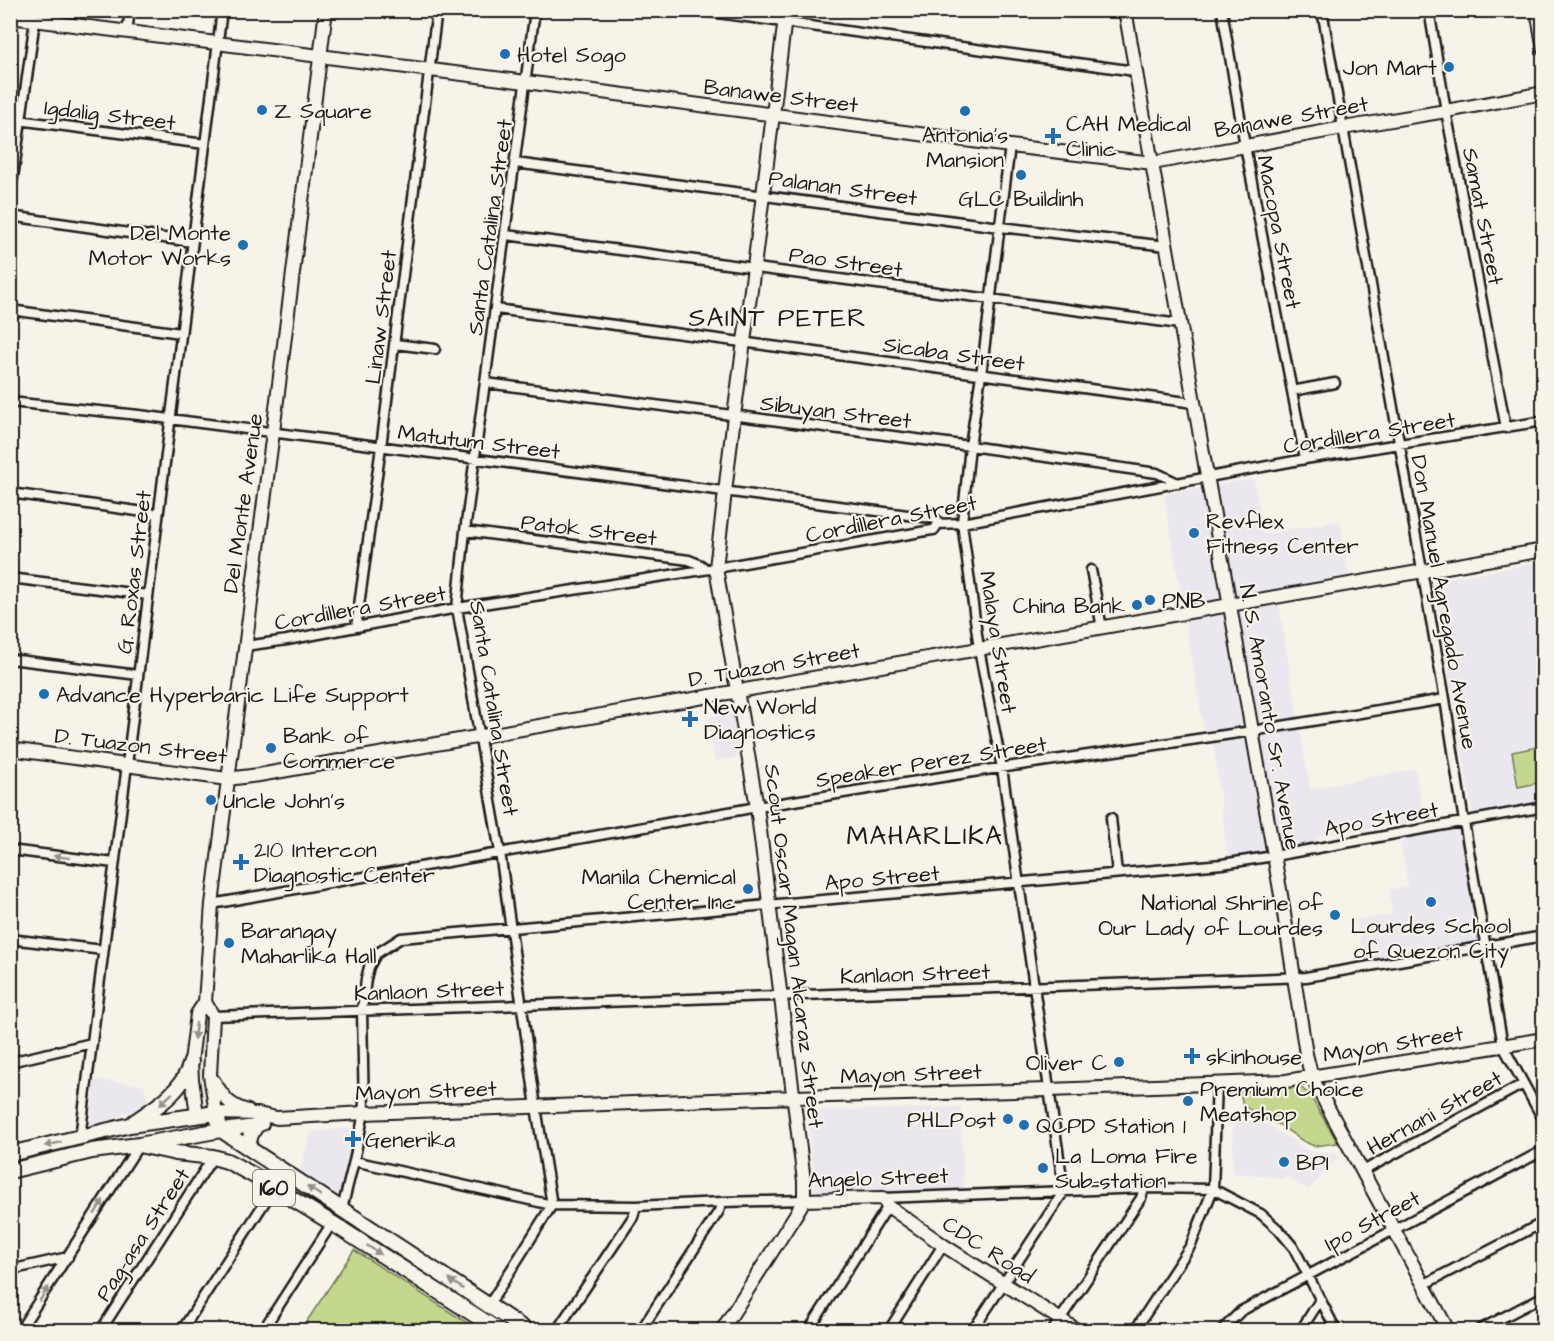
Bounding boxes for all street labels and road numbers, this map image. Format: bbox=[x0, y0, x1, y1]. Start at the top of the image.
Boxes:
street label: Banawe Street bbox=[702, 72, 860, 121]
street label: Banawe Street bbox=[1212, 89, 1371, 146]
street label: Igdalig Street bbox=[42, 92, 177, 140]
street label: Santa Catalina Street bbox=[460, 117, 521, 337]
street label: Samat Street bbox=[1454, 145, 1511, 288]
street label: Macopa Street bbox=[1248, 153, 1309, 312]
street label: Palanan Street bbox=[766, 163, 919, 214]
street label: Pao Street bbox=[787, 239, 905, 286]
street label: Linaw Street bbox=[358, 248, 405, 386]
street label: Sicaba Street bbox=[881, 329, 1027, 380]
street label: Sibuyan Street bbox=[758, 388, 913, 438]
street label: Cordillera Street bbox=[1281, 405, 1457, 462]
street label: Del Monte Avenue bbox=[216, 411, 271, 595]
street label: Matutum Street bbox=[396, 417, 562, 468]
street label: Don Manuel Agregado Avenue bbox=[1401, 453, 1485, 752]
street label: Cordillera Street bbox=[803, 488, 980, 551]
street label: G. Roxas Street bbox=[109, 489, 160, 656]
street label: Patok Street bbox=[519, 507, 659, 554]
street label: Malaya Street bbox=[970, 569, 1024, 716]
street label: Cordillera Street bbox=[272, 578, 449, 639]
street label: N. S. Amoranto Sr. Avenue bbox=[1231, 582, 1308, 853]
street label: Santa Catalina Street bbox=[461, 598, 526, 818]
street label: D. Tuazon Street bbox=[686, 635, 862, 696]
street label: D. Tuazon Street bbox=[53, 721, 229, 772]
street label: Speaker Perez Street bbox=[814, 729, 1049, 796]
street label: Scout Oscar Magan Alcaraz Street bbox=[755, 762, 831, 1130]
street label: Apo Street bbox=[1322, 794, 1441, 845]
street label: Apo Street bbox=[823, 858, 941, 899]
street label: Kanlaon Street bbox=[839, 956, 991, 993]
street label: Kanlaon Street bbox=[353, 973, 505, 1010]
street label: Mayon Street bbox=[1321, 1018, 1466, 1072]
street label: Mayon Street bbox=[840, 1057, 982, 1093]
street label: Hernani Street bbox=[1361, 1063, 1508, 1163]
street label: Mayon Street bbox=[355, 1074, 497, 1110]
street label: Angelo Street bbox=[807, 1161, 949, 1197]
street label: Pag-asa Street bbox=[88, 1162, 199, 1308]
road number: 160 bbox=[253, 1170, 295, 1206]
street label: Ipo Street bbox=[1319, 1183, 1426, 1260]
street label: CDC Road bbox=[936, 1209, 1041, 1292]

